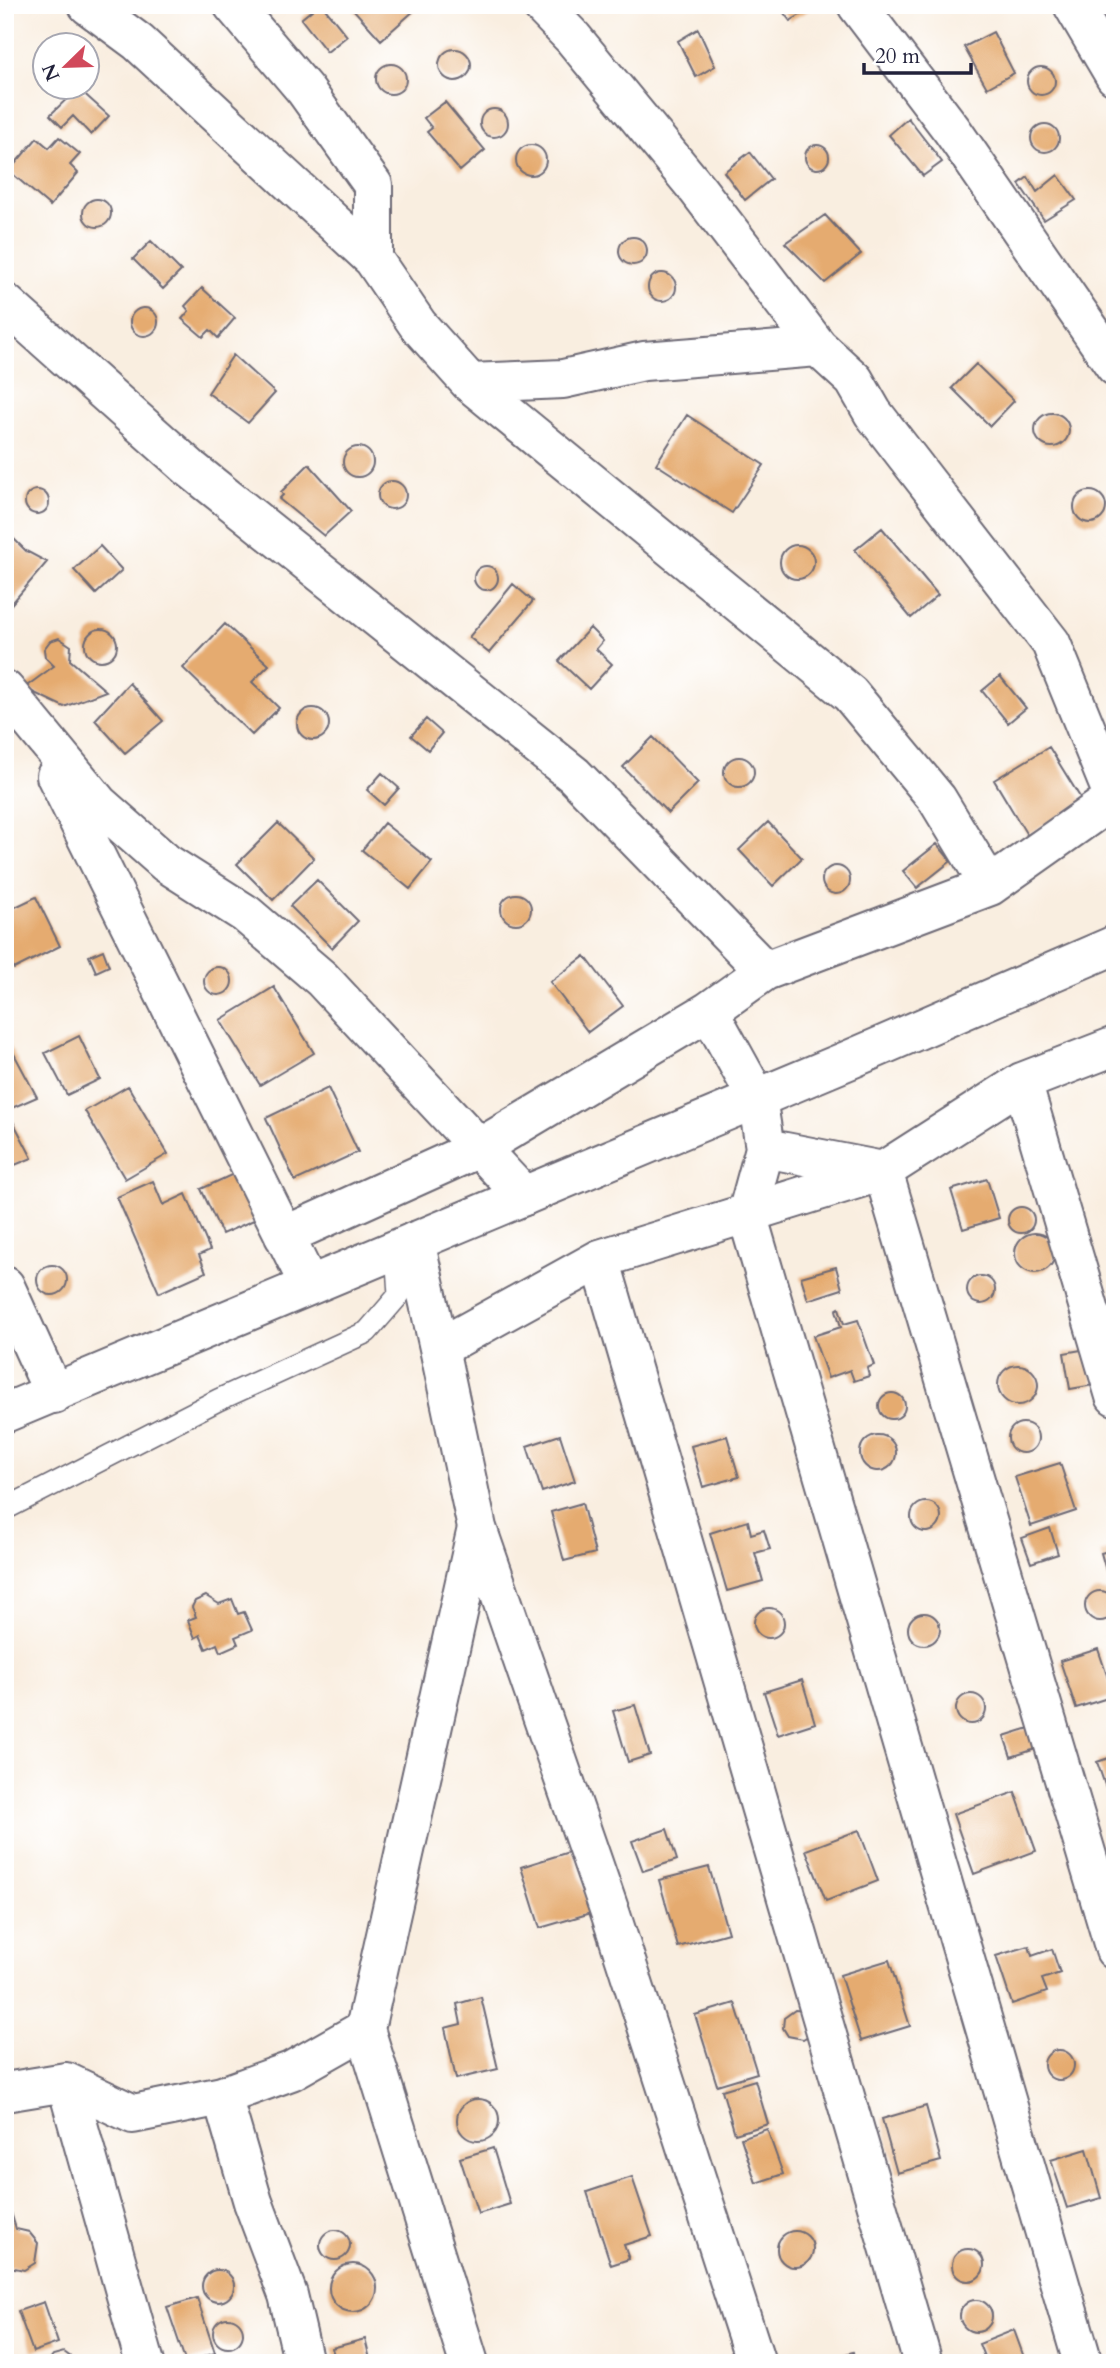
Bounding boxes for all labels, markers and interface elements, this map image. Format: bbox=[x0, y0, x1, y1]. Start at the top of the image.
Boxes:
north arrow bbox=[32, 32, 102, 102]
scale bar bbox=[864, 32, 971, 76]
text: 20 m bbox=[875, 42, 920, 71]
text: N bbox=[36, 59, 66, 85]

